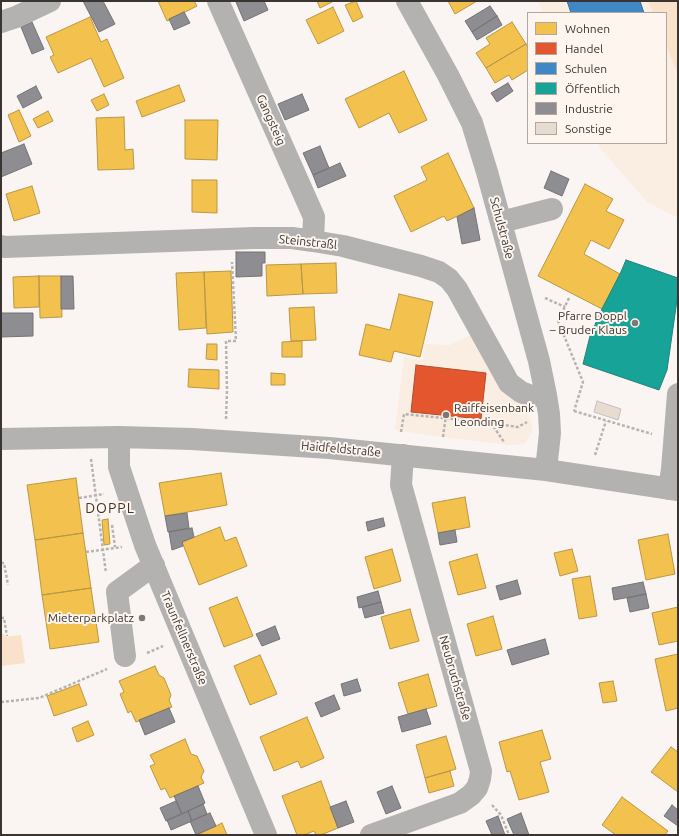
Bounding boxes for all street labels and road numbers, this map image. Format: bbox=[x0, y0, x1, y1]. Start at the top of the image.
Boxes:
street label: Gangsteig bbox=[253, 92, 289, 148]
street label: Schulstraße bbox=[487, 196, 517, 260]
street label: Steinstraßl bbox=[278, 232, 338, 252]
street label: Haidfeldstraße bbox=[300, 438, 382, 460]
street label: Traunfellnerstraße bbox=[158, 589, 210, 687]
street label: Neubruchstraße bbox=[436, 634, 474, 722]

